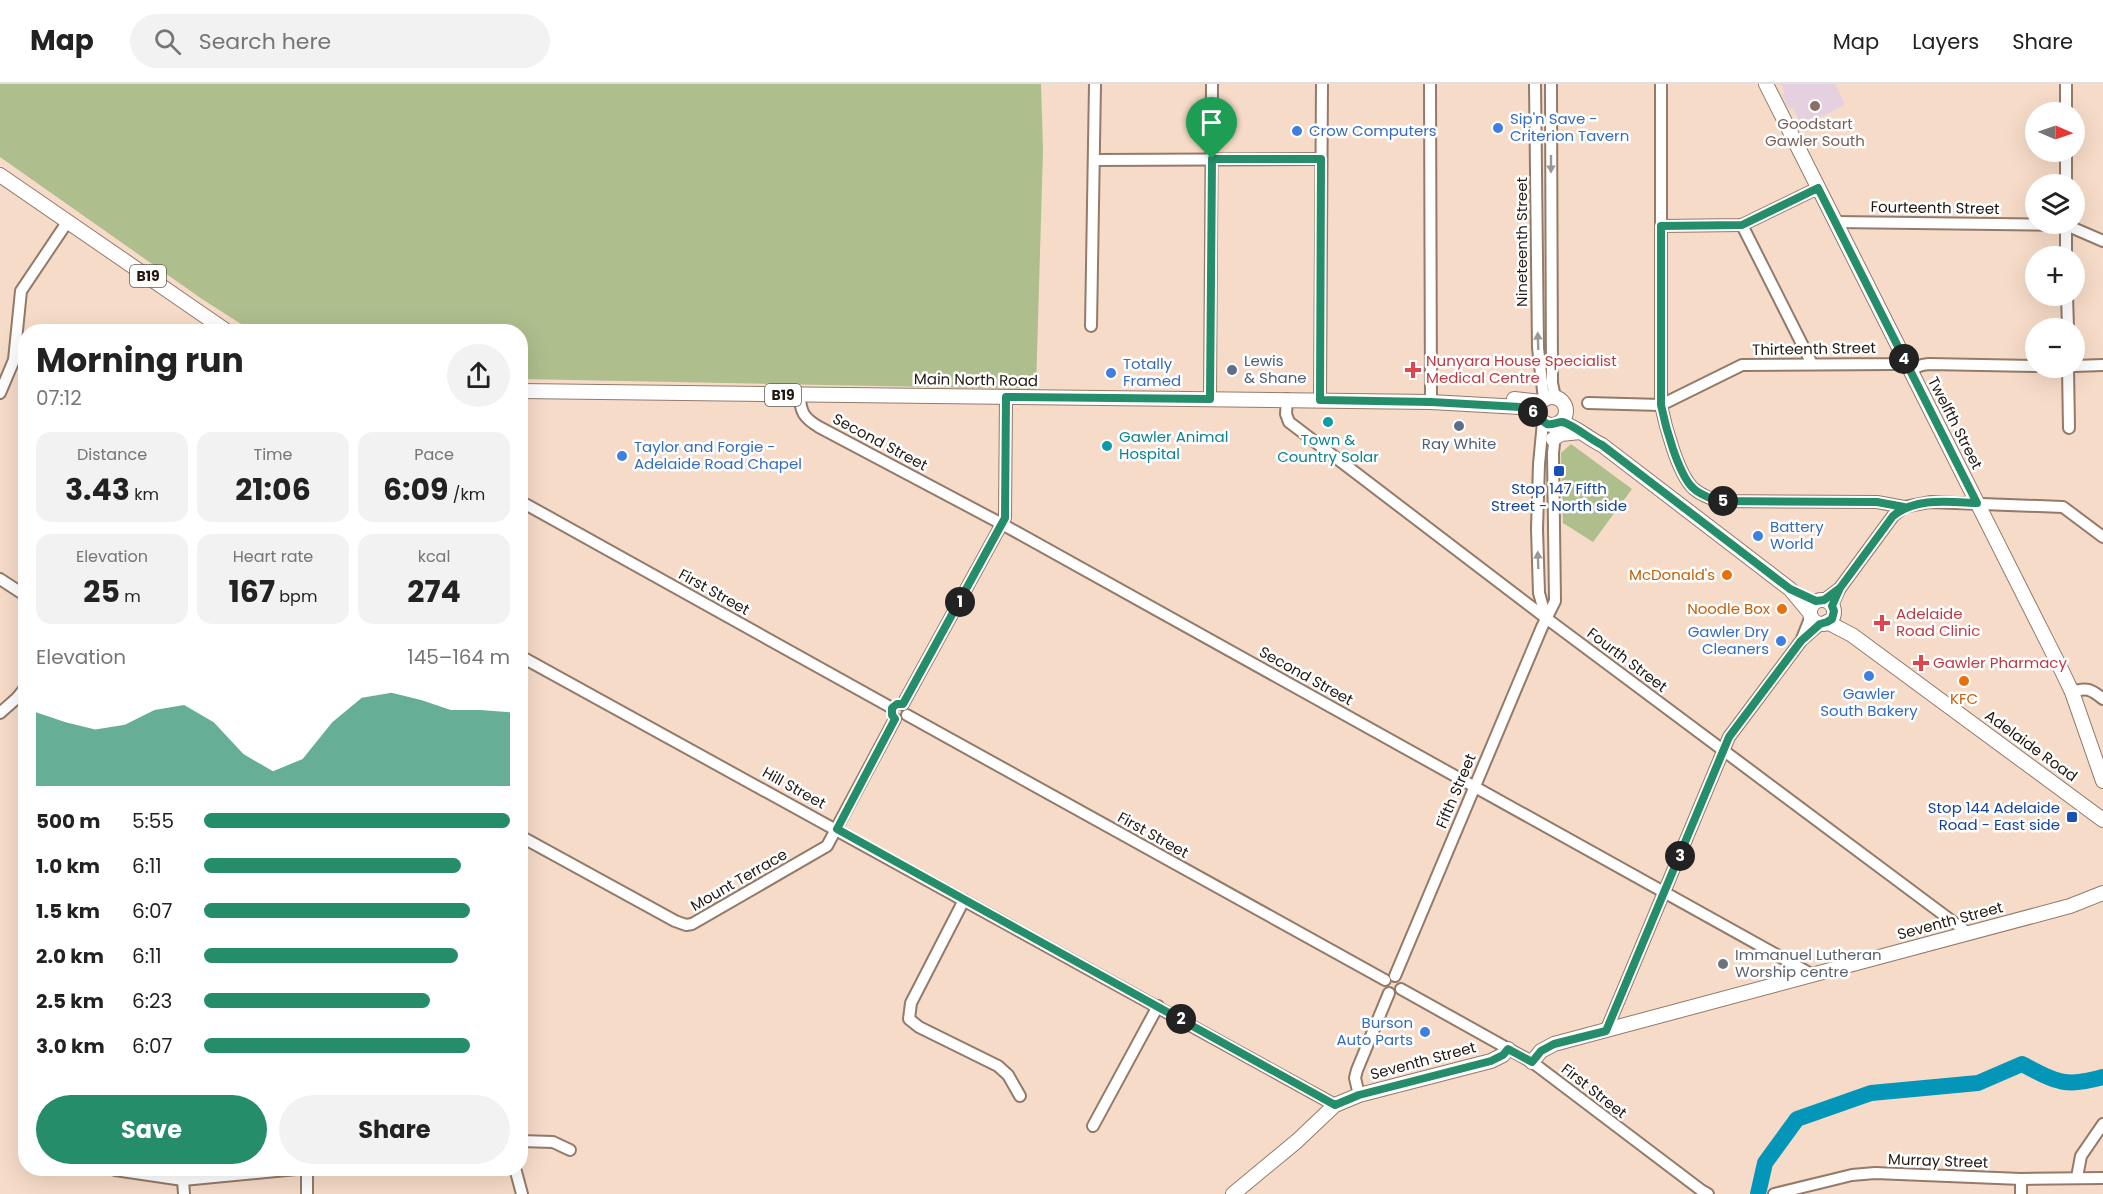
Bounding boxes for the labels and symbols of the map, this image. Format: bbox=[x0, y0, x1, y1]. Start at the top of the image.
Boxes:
pin bbox=[1186, 97, 1237, 159]
marker: Goodstart Gawler South bbox=[1808, 99, 1822, 113]
north arrow bbox=[2025, 102, 2085, 162]
place label: Sip'n Save - Criterion Tavern bbox=[1510, 108, 1629, 146]
place label: Goodstart Gawler South bbox=[1765, 113, 1865, 151]
place label: Crow Computers bbox=[1309, 120, 1437, 141]
marker: Sip'n Save - Criterion Tavern bbox=[1491, 121, 1505, 135]
marker: Crow Computers bbox=[1290, 124, 1304, 138]
one-way arrow bbox=[1546, 155, 1556, 174]
street label: Nineteenth Street bbox=[1511, 177, 1532, 307]
street label: Fourteenth Street bbox=[1870, 196, 2000, 219]
road number: B19 bbox=[130, 265, 166, 287]
one-way arrow bbox=[1534, 331, 1543, 350]
street label: Thirteenth Street bbox=[1752, 337, 1876, 360]
pin: 4 bbox=[1889, 344, 1919, 374]
place label: Lewis & Shane bbox=[1244, 350, 1307, 388]
place label: Nunyara House Specialist Medical Centre bbox=[1426, 350, 1617, 388]
place label: Totally Framed bbox=[1123, 353, 1181, 391]
marker: Nunyara House Specialist Medical Centre bbox=[1404, 361, 1422, 379]
marker: Lewis & Shane bbox=[1225, 363, 1239, 377]
marker: Totally Framed bbox=[1104, 366, 1118, 380]
street label: Main North Road bbox=[914, 368, 1038, 391]
street label: Twelfth Street bbox=[1923, 373, 1988, 473]
road number: B19 bbox=[765, 384, 801, 406]
pin: 6 bbox=[1518, 397, 1548, 427]
street label: Second Street bbox=[829, 408, 931, 475]
marker: Town & Country Solar bbox=[1321, 415, 1335, 429]
marker: Ray White bbox=[1452, 419, 1466, 433]
place label: Gawler Animal Hospital bbox=[1119, 426, 1228, 464]
place label: Town & Country Solar bbox=[1277, 429, 1379, 467]
place label: Ray White bbox=[1422, 433, 1496, 454]
place label: Taylor and Forgie - Adelaide Road Chapel bbox=[634, 436, 802, 474]
marker: Gawler Animal Hospital bbox=[1100, 439, 1114, 453]
marker: Taylor and Forgie - Adelaide Road Chapel bbox=[615, 449, 629, 463]
marker: Stop 147 Fifth Street - North side bbox=[1552, 464, 1566, 478]
place label: Stop 147 Fifth Street - North side bbox=[1491, 478, 1627, 516]
pin: 5 bbox=[1708, 486, 1738, 516]
place label: Battery World bbox=[1770, 516, 1824, 554]
marker: Battery World bbox=[1751, 529, 1765, 543]
one-way arrow bbox=[1534, 551, 1543, 570]
street label: First Street bbox=[675, 563, 753, 620]
place label: McDonald's bbox=[1629, 564, 1715, 585]
marker: McDonald's bbox=[1720, 568, 1734, 582]
pin: 1 bbox=[945, 587, 975, 617]
place label: Noodle Box bbox=[1687, 598, 1770, 619]
marker: Noodle Box bbox=[1775, 602, 1789, 616]
place label: Adelaide Road Clinic bbox=[1896, 603, 1980, 641]
marker: Adelaide Road Clinic bbox=[1873, 614, 1891, 632]
place label: Gawler Dry Cleaners bbox=[1688, 621, 1770, 659]
street label: Fourth Street bbox=[1583, 623, 1672, 697]
marker: Gawler Dry Cleaners bbox=[1774, 634, 1788, 648]
street label: Second Street bbox=[1255, 641, 1357, 710]
place label: Gawler Pharmacy bbox=[1933, 652, 2067, 673]
marker: Gawler Pharmacy bbox=[1914, 656, 1928, 670]
marker: Gawler South Bakery bbox=[1862, 669, 1876, 683]
marker: KFC bbox=[1957, 674, 1971, 688]
place label: Gawler South Bakery bbox=[1820, 683, 1918, 721]
place label: KFC bbox=[1950, 688, 1978, 709]
street label: Adelaide Road bbox=[1981, 705, 2082, 786]
street label: Fifth Street bbox=[1430, 750, 1481, 831]
street label: Hill Street bbox=[759, 762, 830, 814]
place label: Stop 144 Adelaide Road - East side bbox=[1928, 797, 2060, 835]
street label: First Street bbox=[1114, 806, 1192, 863]
marker: Stop 144 Adelaide Road - East side bbox=[2065, 810, 2079, 824]
pin: 3 bbox=[1665, 841, 1695, 871]
street label: Mount Terrace bbox=[687, 843, 791, 916]
street label: Seventh Street bbox=[1895, 896, 2005, 945]
place label: Immanuel Lutheran Worship centre bbox=[1735, 944, 1882, 982]
marker: Immanuel Lutheran Worship centre bbox=[1716, 957, 1730, 971]
pin: 2 bbox=[1166, 1004, 1196, 1034]
place label: Burson Auto Parts bbox=[1337, 1012, 1413, 1050]
marker: Burson Auto Parts bbox=[1418, 1025, 1432, 1039]
street label: Seventh Street bbox=[1368, 1036, 1478, 1085]
street label: First Street bbox=[1557, 1058, 1632, 1123]
street label: Murray Street bbox=[1888, 1148, 1988, 1173]

